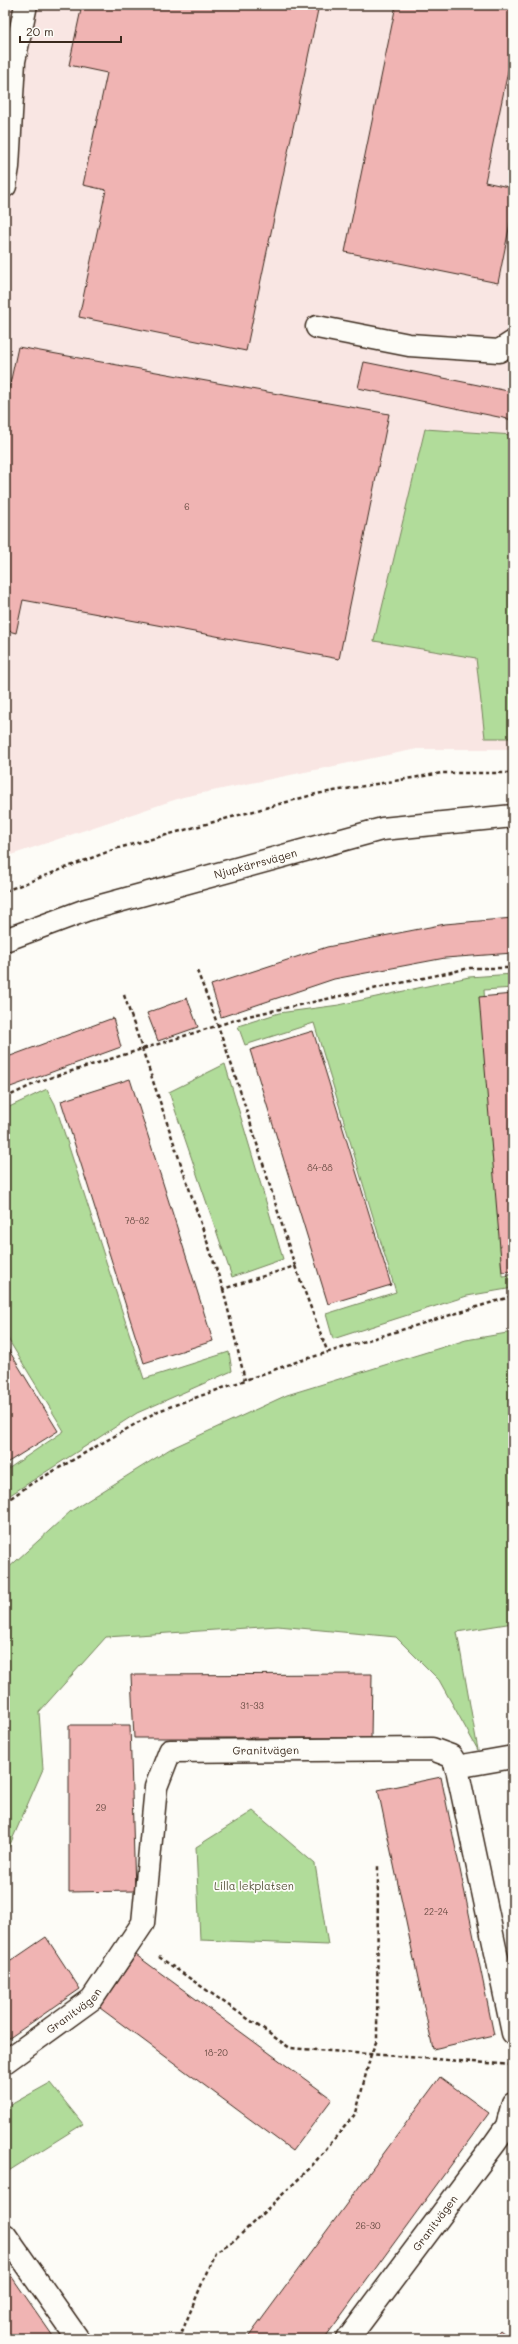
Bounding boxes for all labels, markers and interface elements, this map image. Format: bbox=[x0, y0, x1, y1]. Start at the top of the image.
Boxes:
scale bar bbox=[20, 18, 121, 44]
text: 20 m bbox=[26, 23, 54, 39]
house number: 6 bbox=[184, 501, 190, 512]
street label: Njupkärrsvägen bbox=[212, 845, 298, 882]
house number: 84-88 bbox=[307, 1162, 333, 1173]
house number: 78-82 bbox=[125, 1215, 149, 1226]
house number: 31-33 bbox=[240, 1700, 264, 1711]
street label: Granitvägen bbox=[233, 1742, 299, 1758]
house number: 29 bbox=[96, 1802, 107, 1813]
park label: Lilla lekplatsen bbox=[214, 1878, 294, 1893]
house number: 22-24 bbox=[424, 1906, 449, 1917]
street label: Granitvägen bbox=[43, 1985, 104, 2037]
house number: 18-20 bbox=[204, 2047, 228, 2058]
street label: Granitvägen bbox=[409, 2192, 461, 2254]
house number: 26-30 bbox=[355, 2220, 381, 2231]

